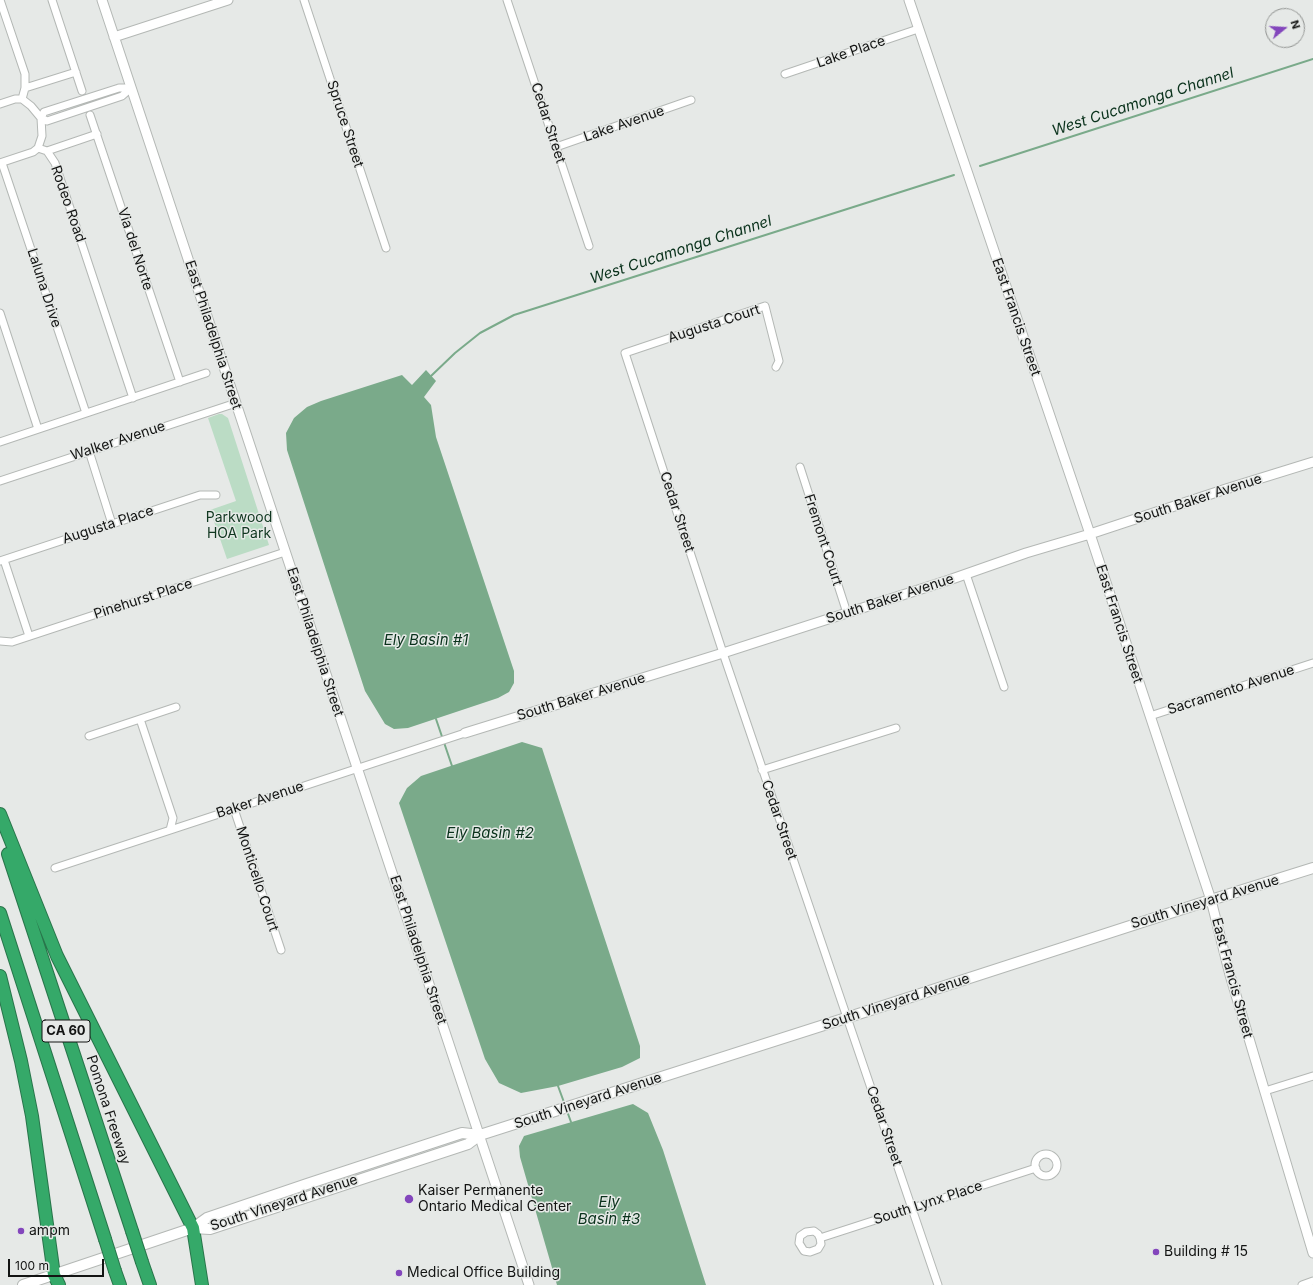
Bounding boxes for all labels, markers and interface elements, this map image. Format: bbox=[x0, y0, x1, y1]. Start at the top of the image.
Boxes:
north arrow bbox=[1265, 8, 1305, 48]
text: N bbox=[1288, 18, 1303, 31]
street label: Lake Place bbox=[814, 32, 888, 72]
water label: West Cucamonga Channel bbox=[1050, 64, 1236, 140]
street label: Spruce Street bbox=[323, 78, 367, 170]
street label: Cedar Street bbox=[527, 81, 569, 165]
street label: Lake Avenue bbox=[581, 102, 667, 146]
street label: Rodeo Road bbox=[47, 163, 89, 245]
street label: Via del Norte bbox=[114, 206, 156, 292]
water label: West Cucamonga Channel bbox=[588, 212, 774, 288]
street label: Laluna Drive bbox=[23, 246, 65, 330]
street label: East Francis Street bbox=[988, 256, 1044, 378]
street label: East Philadelphia Street bbox=[181, 258, 245, 412]
street label: Augusta Court bbox=[666, 301, 762, 347]
street label: Walker Avenue bbox=[69, 418, 167, 464]
street label: Cedar Street bbox=[656, 470, 698, 554]
street label: South Baker Avenue bbox=[1132, 470, 1264, 528]
street label: Fremont Court bbox=[800, 492, 846, 588]
street label: Augusta Place bbox=[60, 502, 156, 548]
park label: Parkwood HOA Park bbox=[206, 510, 272, 542]
street label: East Francis Street bbox=[1092, 563, 1146, 685]
street label: East Philadelphia Street bbox=[283, 565, 347, 719]
street label: South Baker Avenue bbox=[824, 570, 956, 628]
street label: Pinehurst Place bbox=[91, 575, 195, 623]
water label: Ely Basin #1 bbox=[384, 631, 468, 649]
street label: Sacramento Avenue bbox=[1165, 662, 1297, 718]
street label: South Baker Avenue bbox=[515, 669, 647, 725]
street label: Baker Avenue bbox=[214, 778, 306, 822]
street label: Cedar Street bbox=[757, 778, 801, 862]
street label: Monticello Court bbox=[232, 824, 282, 934]
water label: Ely Basin #2 bbox=[446, 824, 534, 842]
street label: South Vineyard Avenue bbox=[1129, 871, 1281, 933]
street label: East Philadelphia Street bbox=[386, 873, 450, 1027]
street label: East Francis Street bbox=[1208, 916, 1256, 1040]
street label: South Vineyard Avenue bbox=[820, 970, 972, 1034]
road number: CA 60 bbox=[42, 1020, 90, 1042]
street label: Pomona Freeway bbox=[82, 1053, 134, 1167]
street label: South Vineyard Avenue bbox=[512, 1069, 664, 1133]
street label: Cedar Street bbox=[862, 1084, 906, 1168]
street label: South Vineyard Avenue bbox=[208, 1171, 360, 1235]
street label: South Lynx Place bbox=[871, 1177, 985, 1229]
place label: Kaiser Permanente Ontario Medical Center bbox=[418, 1183, 571, 1216]
marker: Kaiser Permanente Ontario Medical Center bbox=[403, 1193, 415, 1205]
water label: Ely Basin #3 bbox=[578, 1193, 640, 1228]
place label: ampm bbox=[29, 1223, 70, 1239]
marker: ampm bbox=[16, 1226, 26, 1236]
place label: Building # 15 bbox=[1164, 1244, 1248, 1260]
marker: Building # 15 bbox=[1151, 1247, 1161, 1257]
scale bar bbox=[10, 1251, 106, 1277]
text: 100 m bbox=[15, 1258, 49, 1273]
place label: Medical Office Building bbox=[407, 1265, 560, 1281]
marker: Medical Office Building bbox=[394, 1268, 404, 1278]

